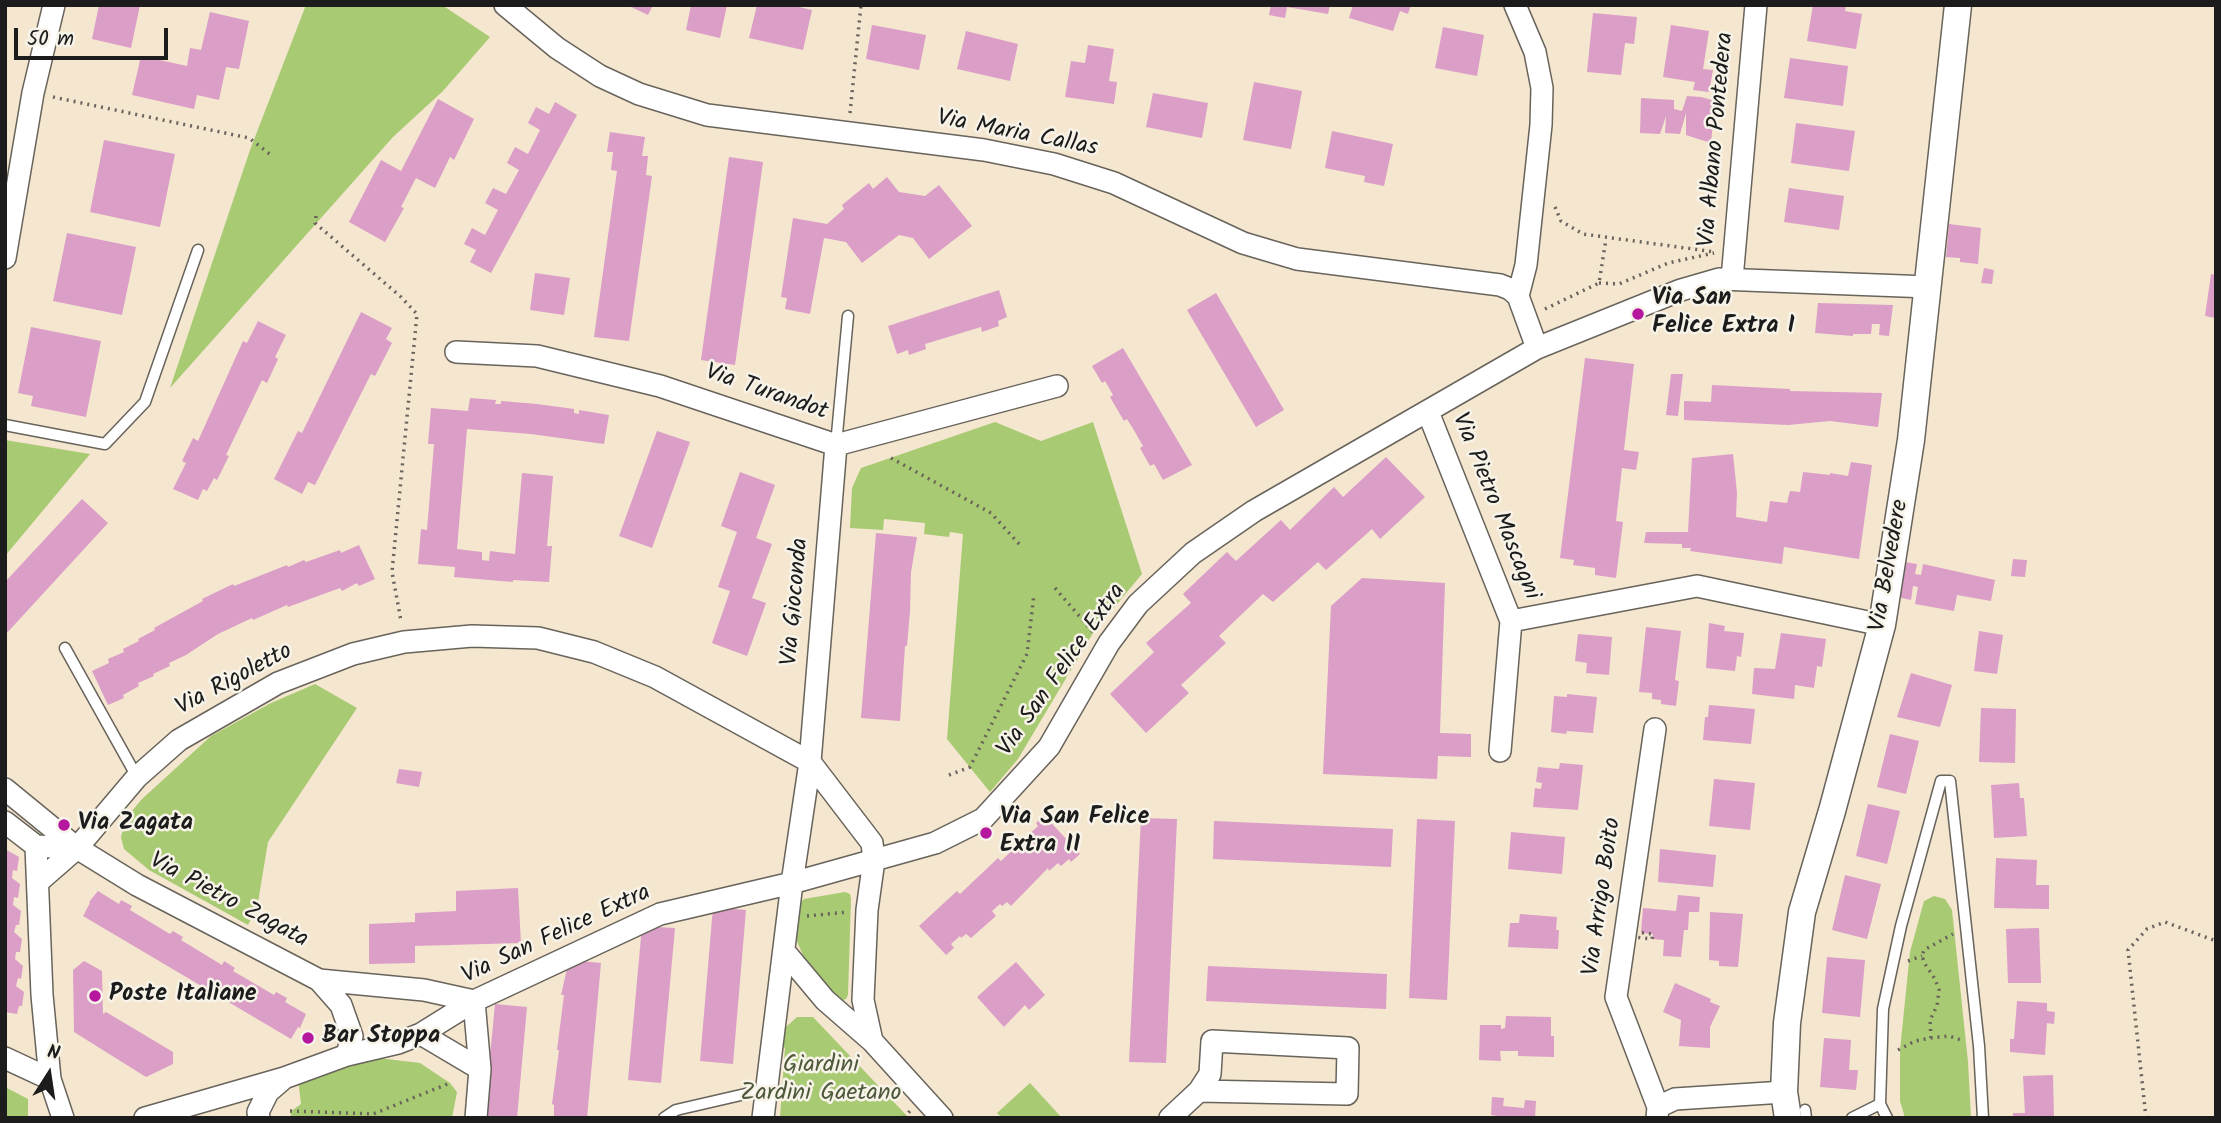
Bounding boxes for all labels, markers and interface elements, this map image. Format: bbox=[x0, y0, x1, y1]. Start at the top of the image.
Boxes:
scale bar bbox=[18, 14, 172, 58]
text: 50 m bbox=[27, 23, 74, 56]
street label: Via Albano Pontedera bbox=[1694, 31, 1742, 249]
street label: Via Maria Callas bbox=[934, 105, 1100, 165]
place label: Via San Felice Extra I bbox=[1652, 286, 1795, 342]
marker: Via San Felice Extra I bbox=[1630, 306, 1646, 322]
street label: Via Turandot bbox=[701, 360, 831, 428]
street label: Via Pietro Mascagni bbox=[1443, 409, 1545, 605]
street label: Via Belvedere bbox=[1865, 498, 1917, 634]
street label: Via Gioconda bbox=[777, 537, 817, 667]
street label: Via San Felice Extra bbox=[993, 579, 1133, 763]
street label: Via Rigoletto bbox=[172, 638, 298, 724]
place label: Via San Felice Extra II bbox=[1000, 805, 1149, 861]
place label: Via Zagata bbox=[78, 811, 193, 839]
street label: Via Arrigo Boito bbox=[1579, 816, 1629, 978]
marker: Via Zagata bbox=[56, 817, 72, 833]
marker: Via San Felice Extra II bbox=[978, 825, 994, 841]
street label: Via Pietro Zagata bbox=[144, 848, 312, 956]
street label: Via San Felice Extra bbox=[458, 880, 656, 992]
place label: Poste Italiane bbox=[109, 982, 256, 1010]
marker: Poste Italiane bbox=[87, 988, 103, 1004]
place label: Bar Stoppa bbox=[322, 1024, 440, 1052]
marker: Bar Stoppa bbox=[300, 1030, 316, 1046]
text: N bbox=[44, 1038, 62, 1069]
north arrow bbox=[14, 1039, 84, 1109]
park label: Giardini Zardini Gaetano bbox=[741, 1053, 901, 1109]

